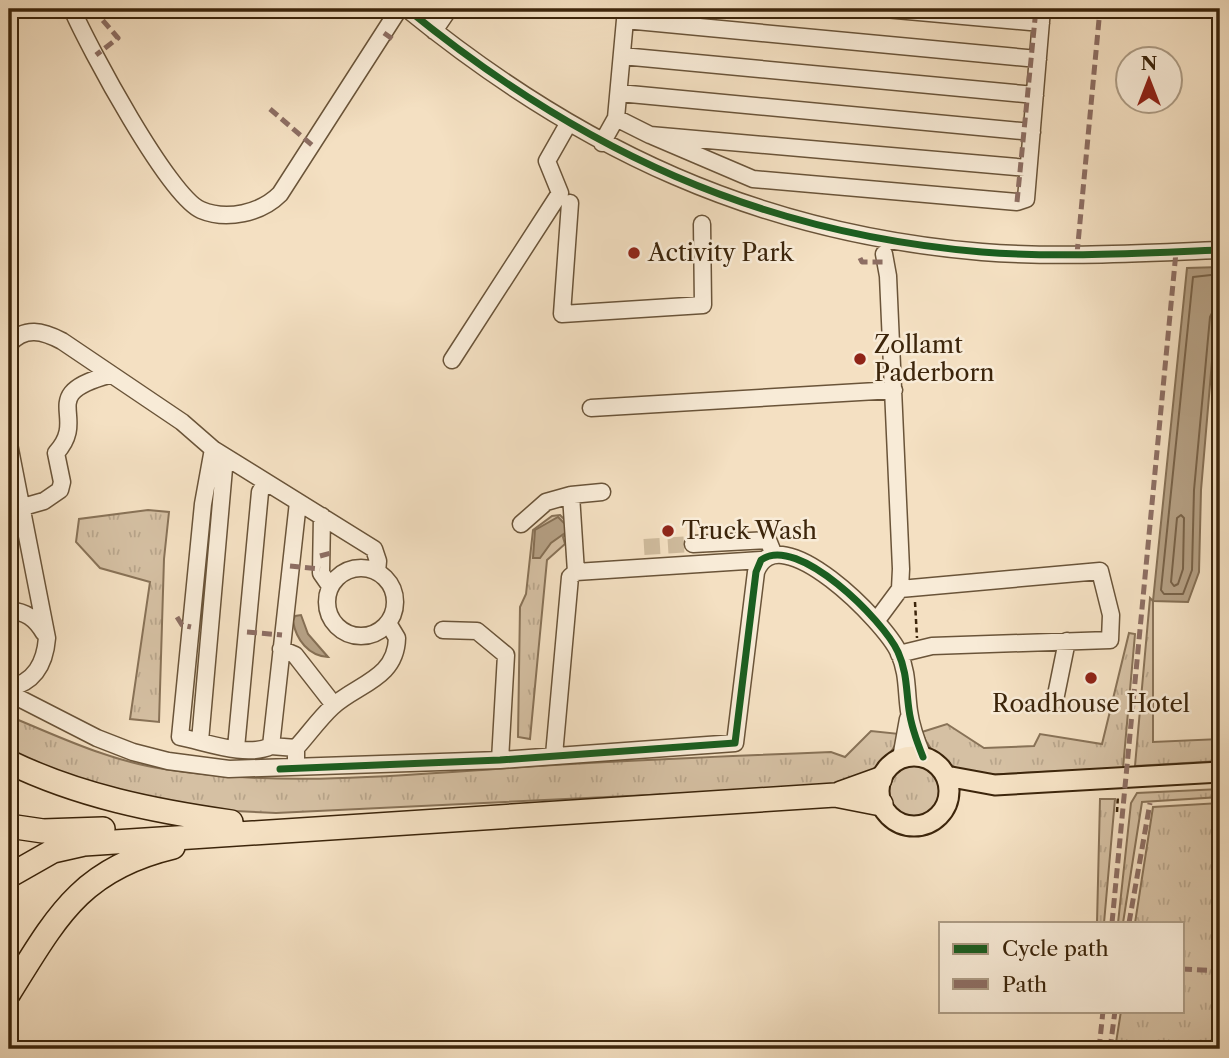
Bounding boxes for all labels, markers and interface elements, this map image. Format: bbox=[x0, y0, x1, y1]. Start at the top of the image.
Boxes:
north arrow bbox=[1114, 46, 1184, 116]
text: N bbox=[1141, 52, 1157, 75]
place label: Activity Park bbox=[647, 238, 795, 267]
marker: Activity Park bbox=[626, 245, 642, 261]
place label: Zollamt Paderborn bbox=[874, 330, 995, 387]
marker: Zollamt Paderborn bbox=[852, 351, 868, 367]
place label: Truck Wash bbox=[682, 516, 817, 545]
marker: Truck Wash bbox=[660, 523, 676, 539]
marker: Roadhouse Hotel bbox=[1083, 670, 1099, 686]
place label: Roadhouse Hotel bbox=[992, 689, 1190, 718]
legend bbox=[939, 922, 1184, 1012]
text: Cycle path bbox=[1002, 936, 1109, 961]
text: Path bbox=[1002, 972, 1047, 997]

